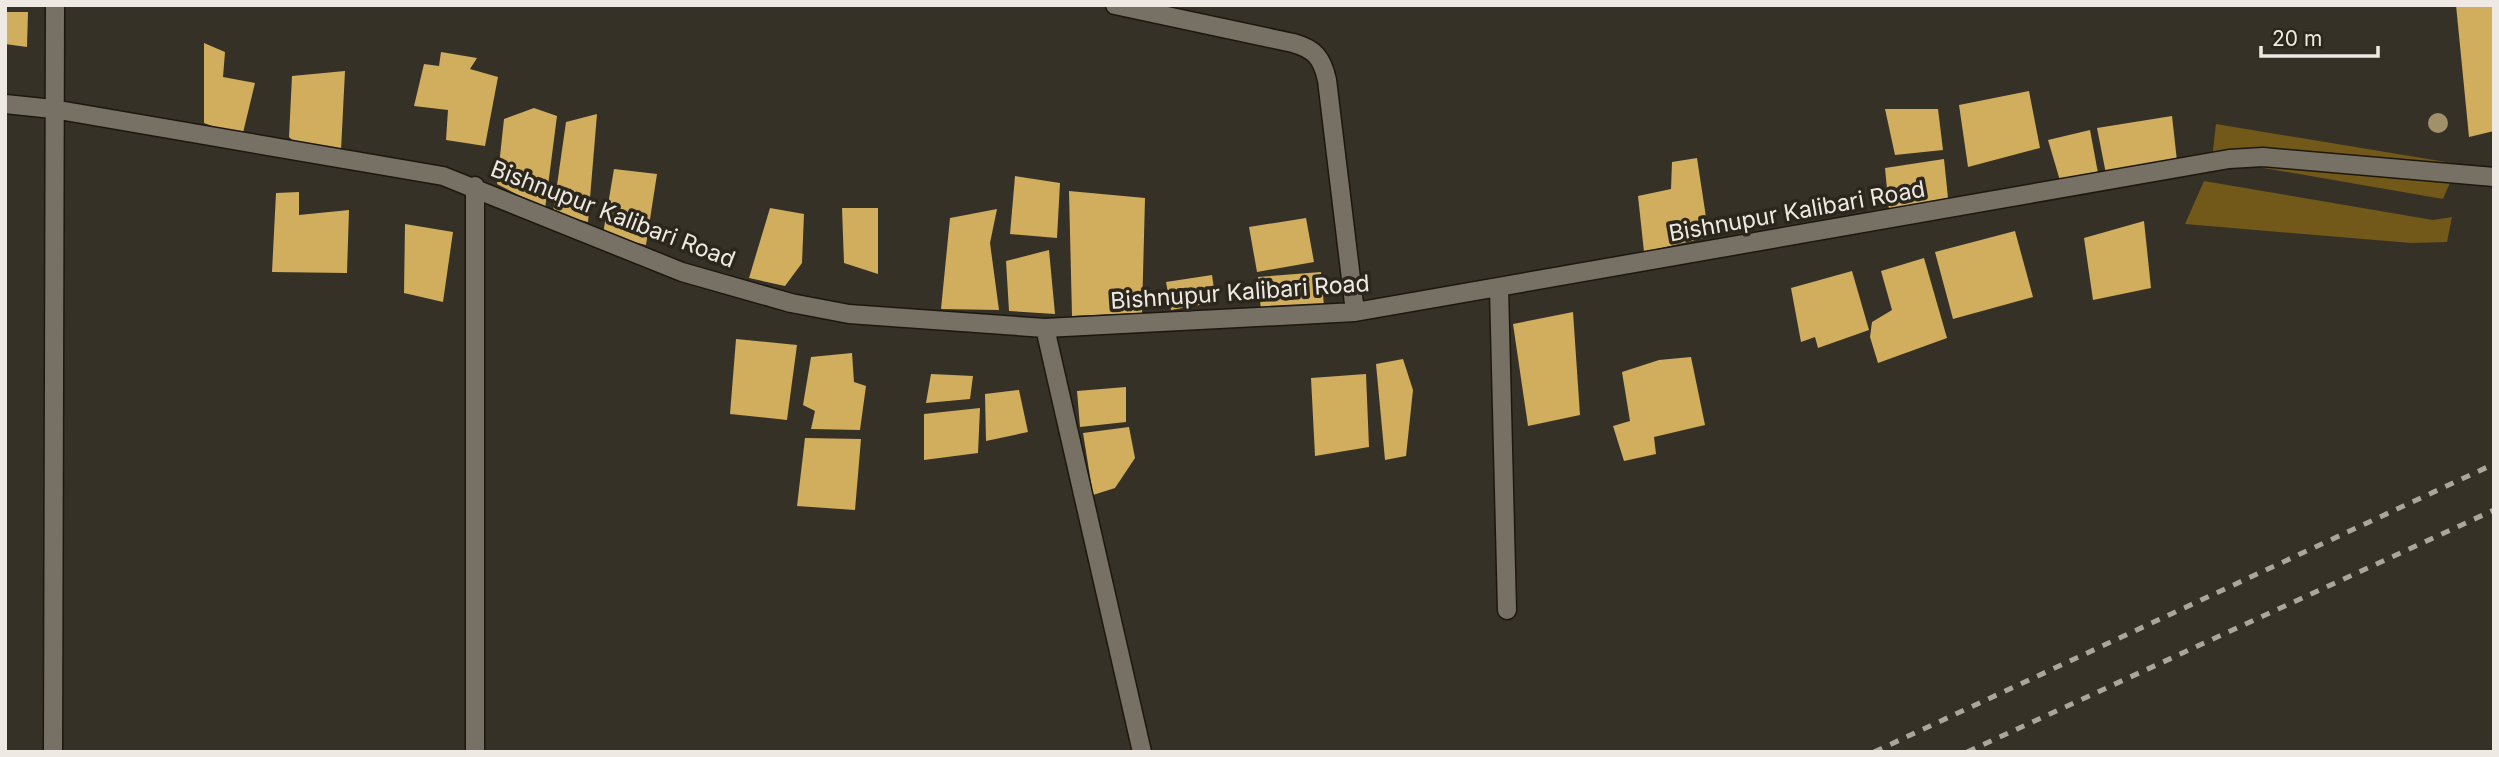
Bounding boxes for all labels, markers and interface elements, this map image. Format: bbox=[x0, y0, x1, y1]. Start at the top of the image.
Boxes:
scale bar bbox=[2261, 14, 2378, 58]
text: 20 m bbox=[2272, 26, 2322, 51]
street label: Bishnupur Kalibari Road bbox=[487, 154, 739, 274]
street label: Bishnupur Kalibari Road bbox=[1667, 175, 1927, 247]
street label: Bishnupur Kalibari Road bbox=[1110, 269, 1370, 315]

